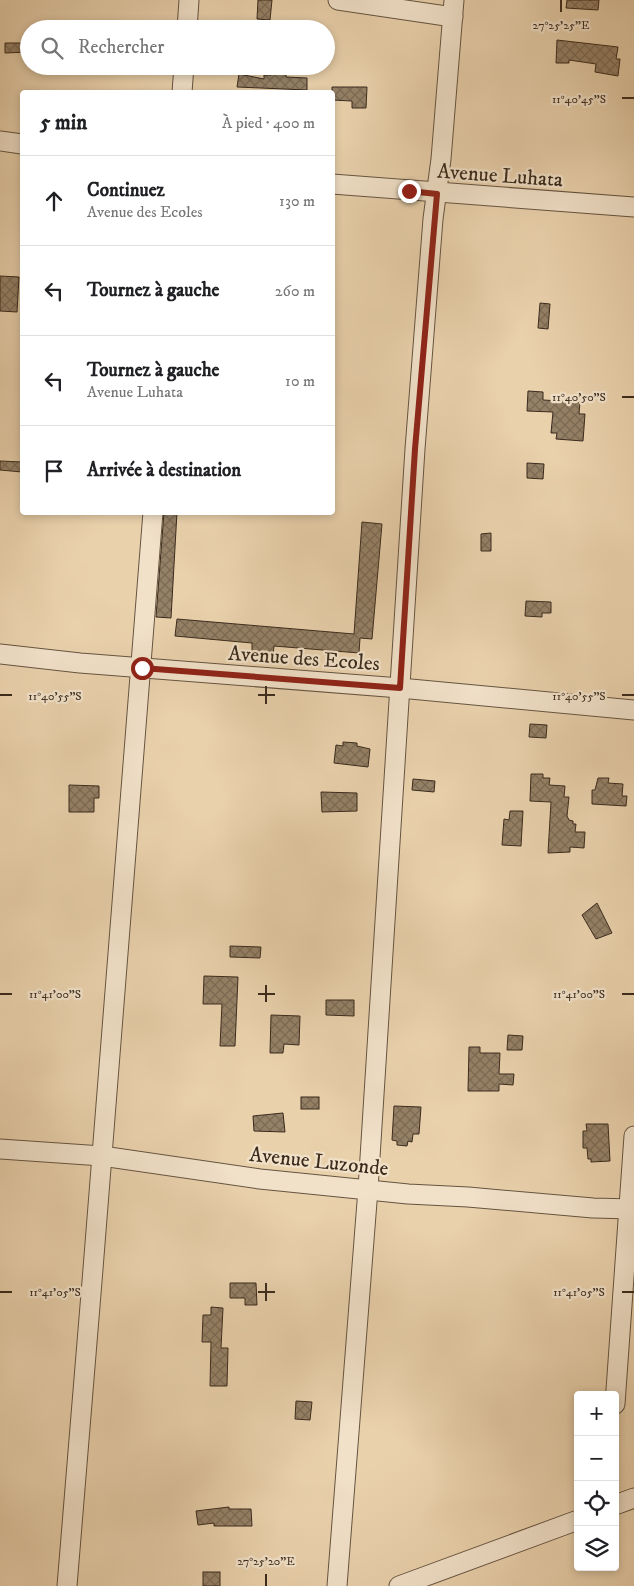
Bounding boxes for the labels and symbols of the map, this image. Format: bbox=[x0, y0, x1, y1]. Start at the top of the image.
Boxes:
text: 27°25'25"E bbox=[533, 18, 590, 33]
text: 11°40'45"S bbox=[552, 92, 606, 107]
street label: Avenue Luhata bbox=[436, 159, 564, 193]
route end bbox=[398, 180, 421, 203]
text: 11°40'50"S bbox=[552, 390, 606, 405]
street label: Avenue des Ecoles bbox=[227, 641, 381, 677]
route start bbox=[131, 657, 154, 680]
text: 11°40'55"S bbox=[28, 689, 82, 704]
text: 11°40'55"S bbox=[552, 689, 606, 704]
text: 11°41'00"S bbox=[29, 987, 81, 1002]
text: 11°41'00"S bbox=[553, 987, 605, 1002]
street label: Avenue Luzonde bbox=[248, 1142, 390, 1182]
text: 11°41'05"S bbox=[29, 1285, 81, 1300]
text: 11°41'05"S bbox=[553, 1285, 605, 1300]
text: 27°25'20"E bbox=[237, 1554, 295, 1569]

